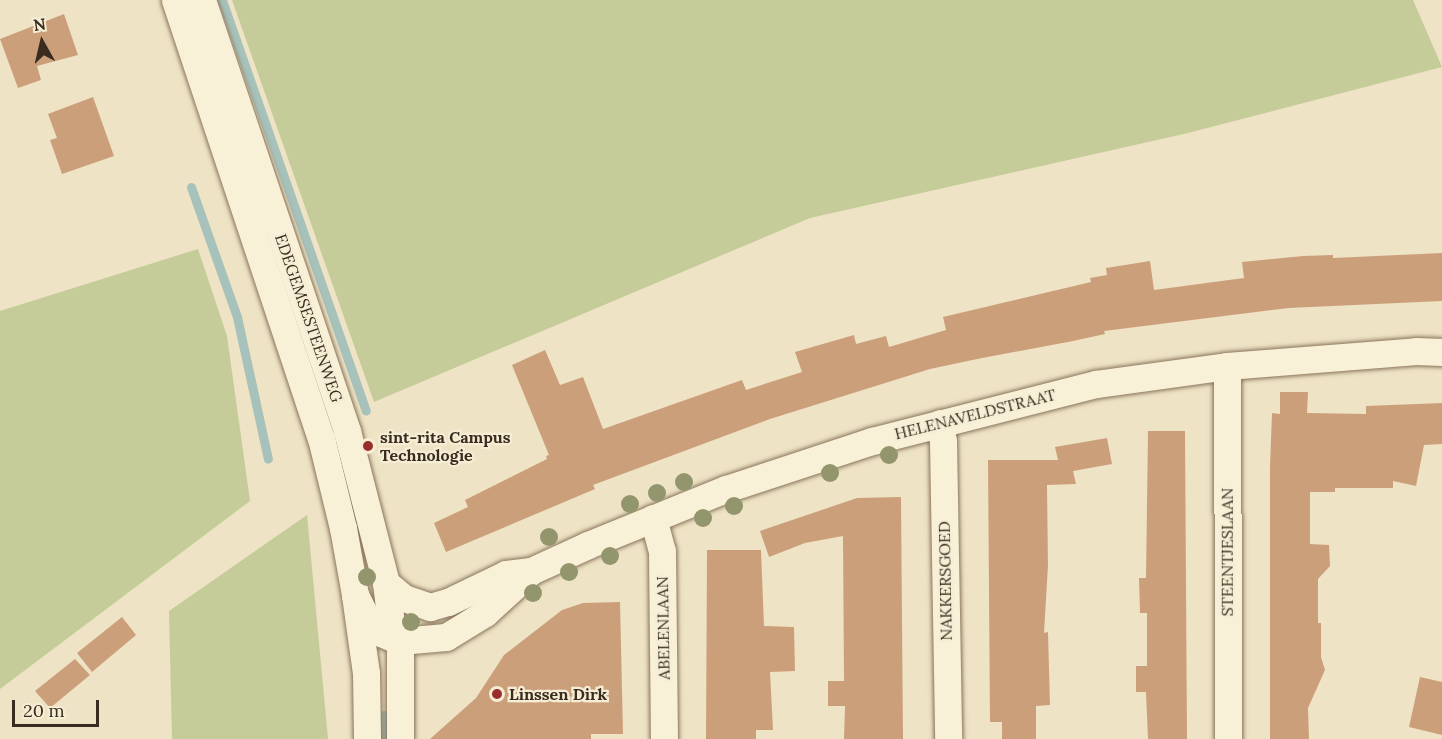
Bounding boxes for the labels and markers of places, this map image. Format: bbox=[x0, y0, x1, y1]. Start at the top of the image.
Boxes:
place label: sint-rita Campus Technologie bbox=[380, 427, 510, 465]
marker: sint-rita Campus Technologie bbox=[361, 439, 375, 453]
place label: Linssen Dirk bbox=[509, 684, 607, 704]
marker: Linssen Dirk bbox=[490, 687, 504, 701]

